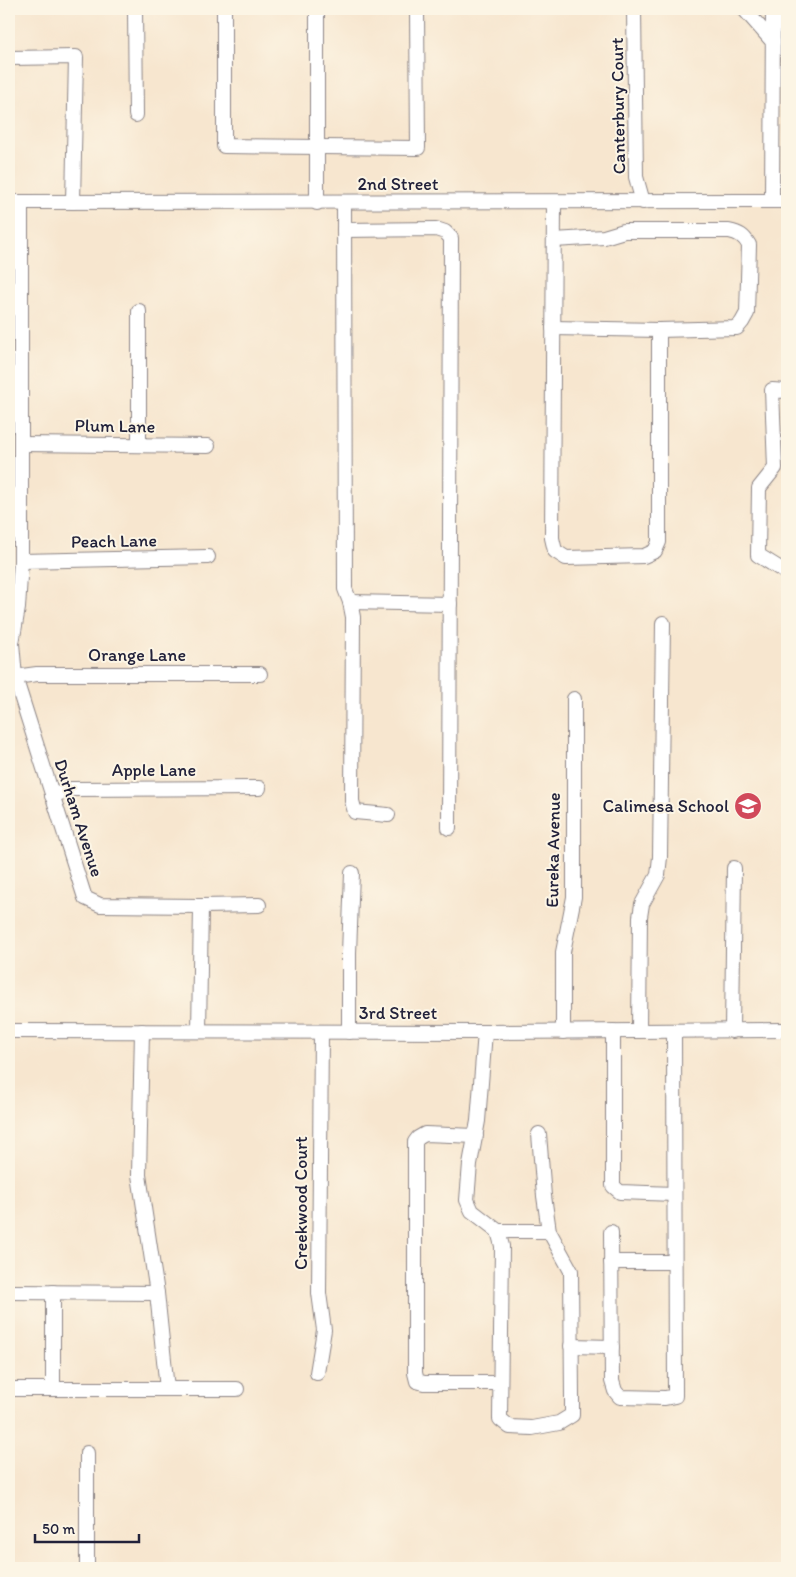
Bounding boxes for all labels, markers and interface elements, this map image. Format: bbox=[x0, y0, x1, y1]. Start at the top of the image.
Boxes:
street label: Canterbury Court bbox=[606, 37, 630, 175]
street label: 2nd Street bbox=[357, 173, 439, 195]
street label: Plum Lane bbox=[74, 414, 156, 438]
street label: Peach Lane bbox=[71, 529, 157, 553]
street label: Orange Lane bbox=[88, 644, 186, 666]
street label: Durham Avenue bbox=[50, 756, 108, 880]
street label: Apple Lane bbox=[112, 759, 196, 781]
school or university icon: Calimesa School bbox=[733, 791, 763, 821]
street label: Eureka Avenue bbox=[541, 792, 565, 908]
place label: Calimesa School bbox=[603, 795, 729, 817]
street label: 3rd Street bbox=[359, 1002, 438, 1024]
street label: Creekwood Court bbox=[290, 1136, 312, 1270]
scale bar bbox=[35, 1512, 139, 1544]
text: 50 m bbox=[42, 1520, 75, 1538]

